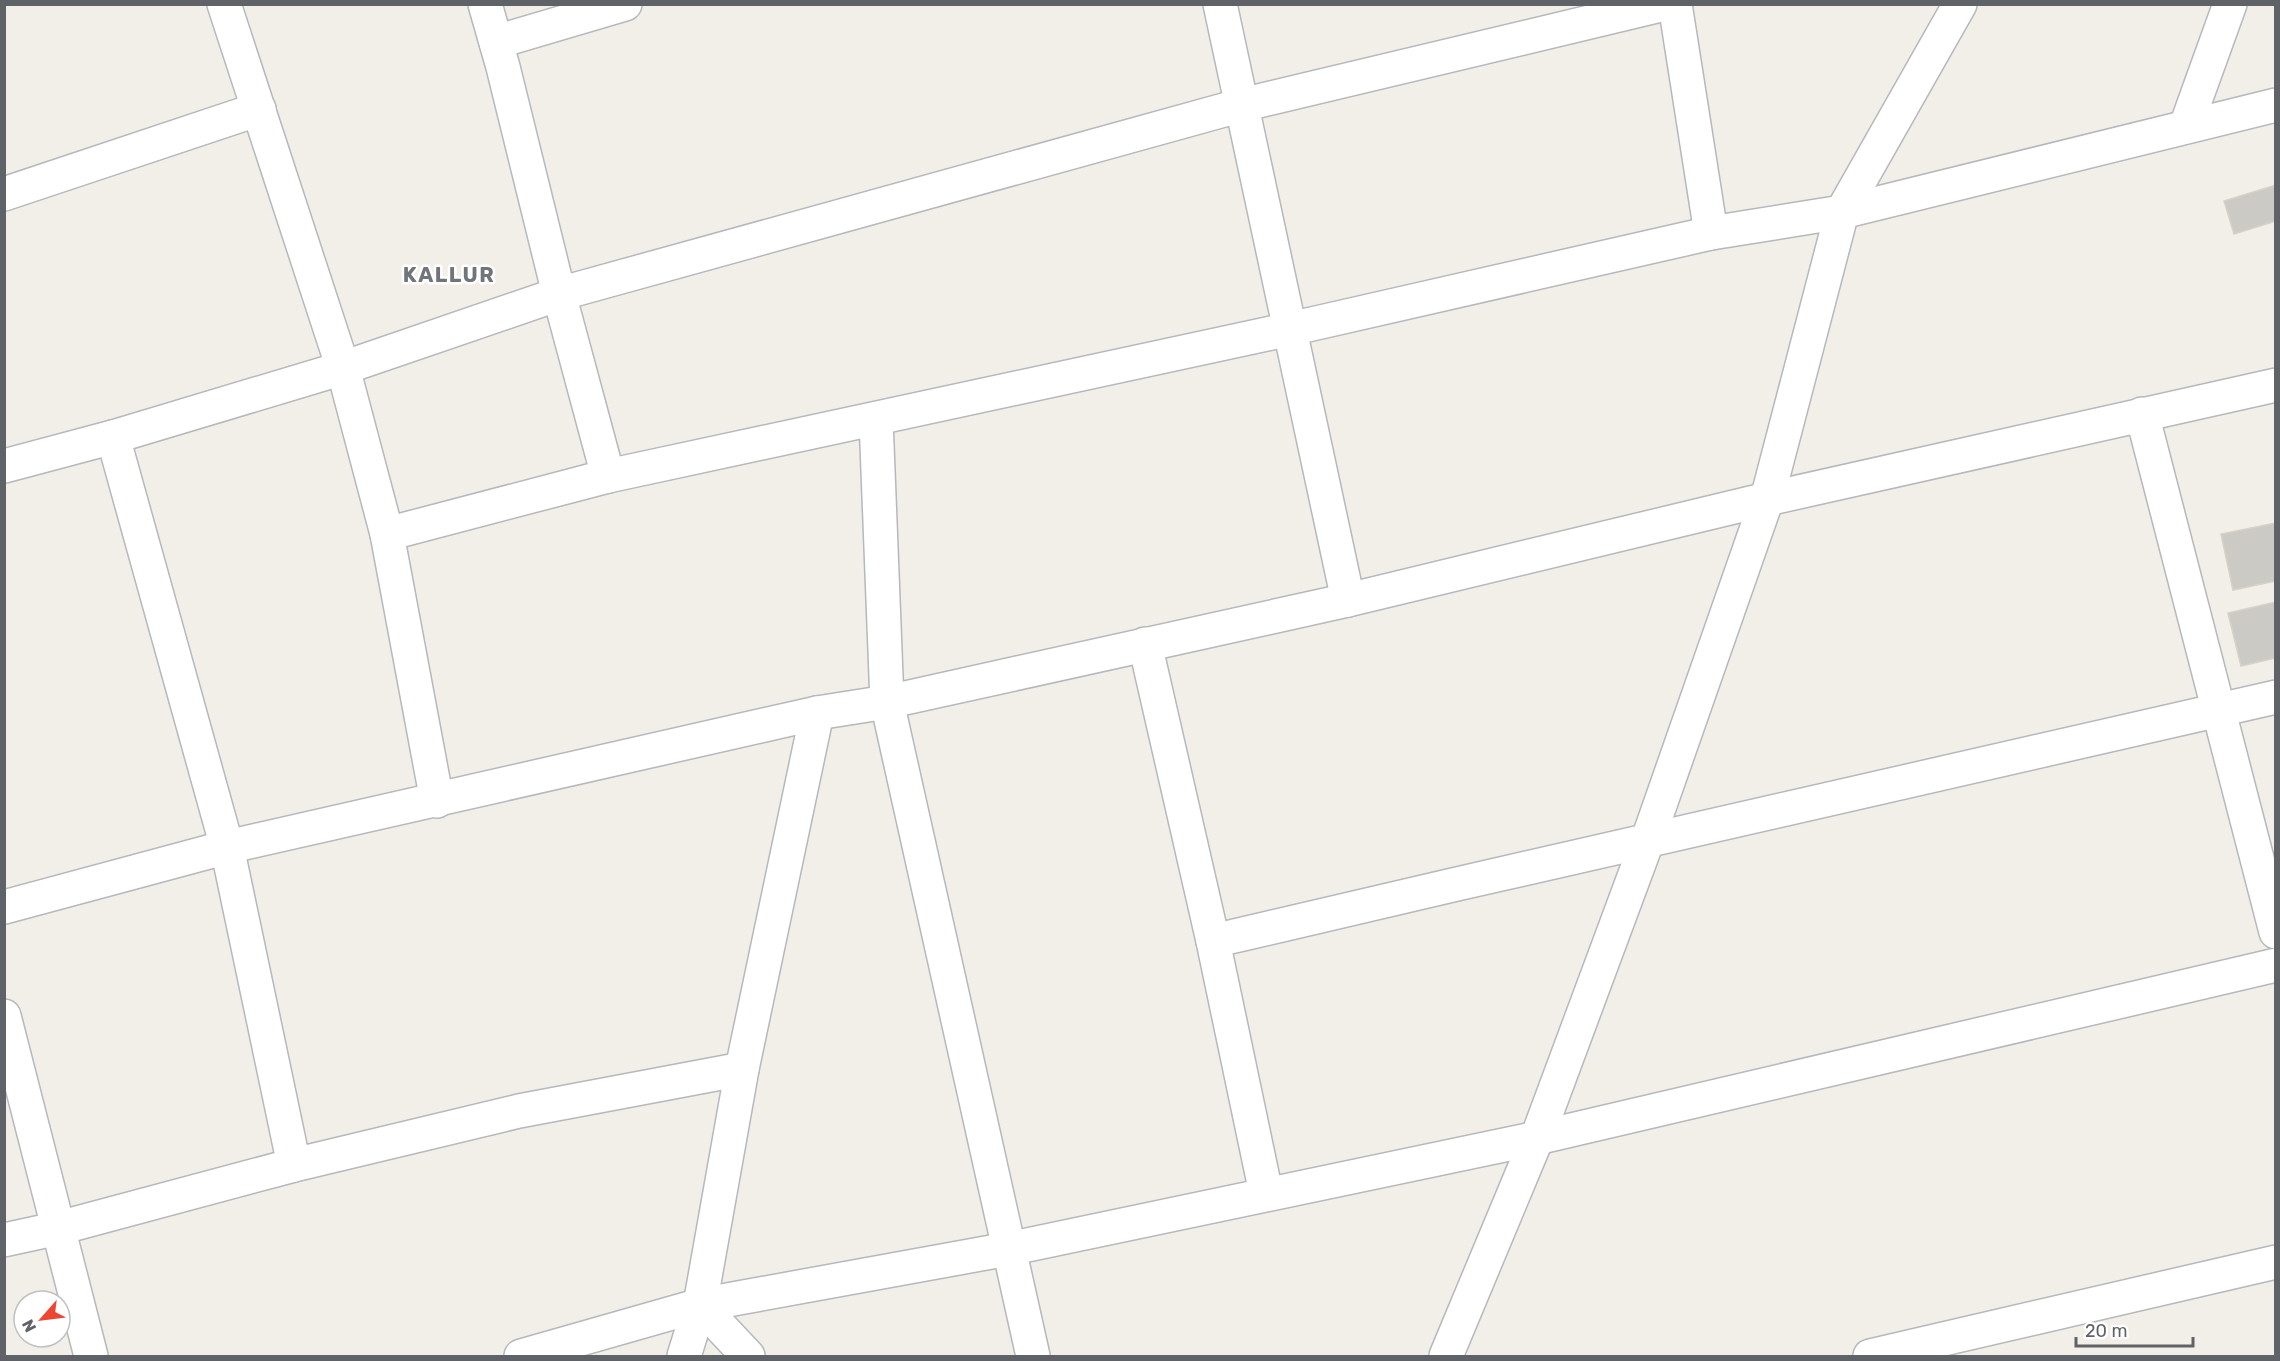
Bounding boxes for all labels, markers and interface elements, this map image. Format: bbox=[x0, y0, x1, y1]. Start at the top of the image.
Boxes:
district label: KALLUR bbox=[403, 262, 495, 287]
north arrow bbox=[12, 1289, 72, 1349]
scale bar bbox=[2076, 1310, 2193, 1348]
text: N bbox=[18, 1316, 40, 1335]
text: 20 m bbox=[2085, 1320, 2127, 1342]

